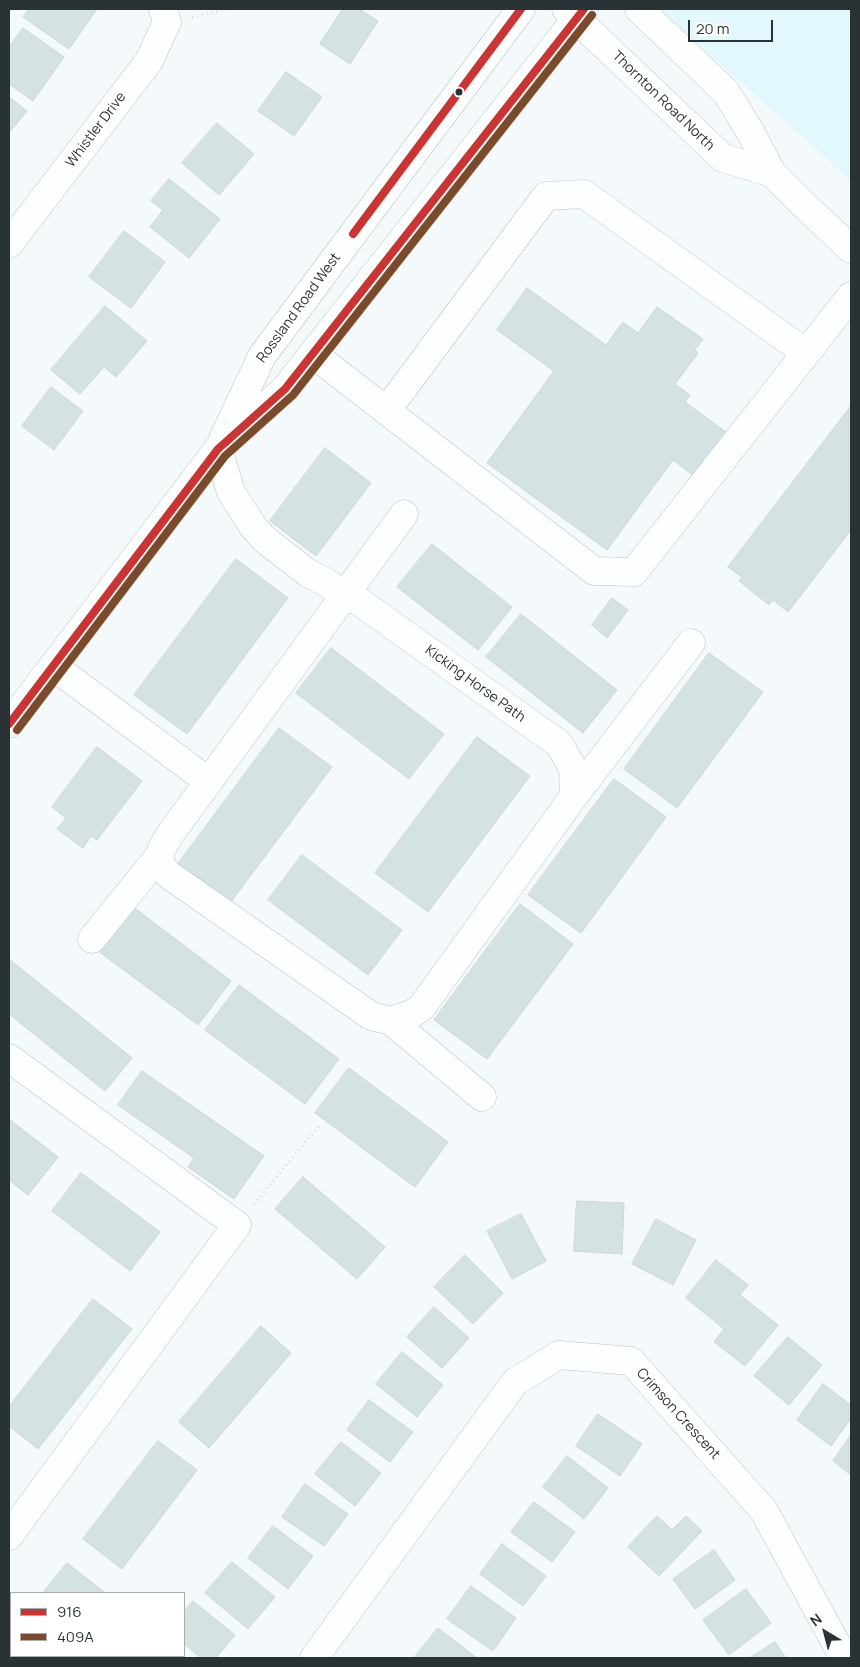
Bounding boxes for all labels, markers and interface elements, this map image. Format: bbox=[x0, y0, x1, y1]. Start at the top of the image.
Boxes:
scale bar bbox=[690, 10, 775, 42]
text: 20 m bbox=[696, 18, 729, 39]
street label: Thornton Road North bbox=[608, 48, 718, 154]
unlabelled marker bbox=[454, 87, 464, 97]
street label: Whistler Drive bbox=[62, 89, 130, 171]
street label: Rossland Road West bbox=[254, 250, 344, 366]
street label: Kicking Horse Path bbox=[422, 642, 528, 726]
street label: Crimson Crescent bbox=[633, 1365, 723, 1463]
legend bbox=[10, 1592, 185, 1657]
text: 916 bbox=[57, 1601, 81, 1622]
north arrow bbox=[800, 1607, 850, 1657]
text: N bbox=[806, 1609, 825, 1630]
text: 409A bbox=[57, 1626, 94, 1647]

